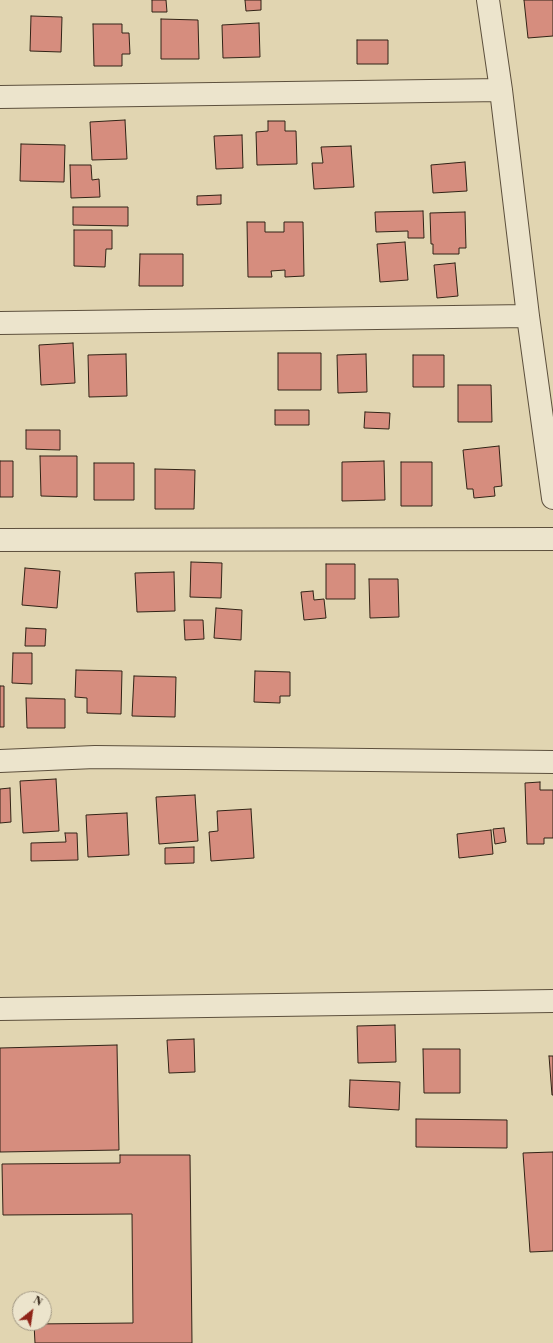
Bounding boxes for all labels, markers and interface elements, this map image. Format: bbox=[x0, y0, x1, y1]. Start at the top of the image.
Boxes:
north arrow bbox=[12, 1291, 52, 1331]
text: N bbox=[30, 1293, 45, 1310]

